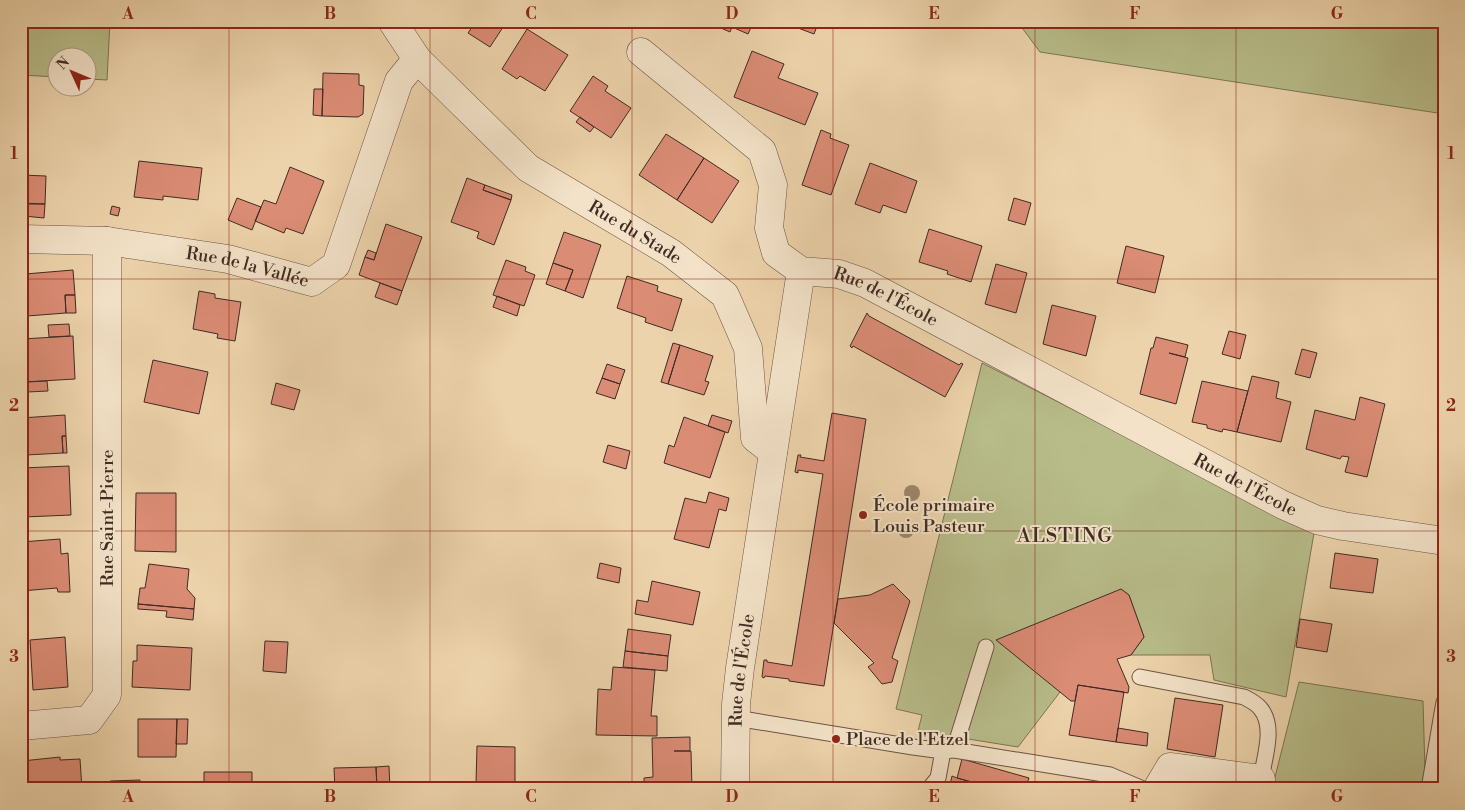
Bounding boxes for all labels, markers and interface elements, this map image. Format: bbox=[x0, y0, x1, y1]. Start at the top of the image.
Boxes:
text: A bbox=[121, 4, 134, 24]
text: B bbox=[324, 4, 336, 24]
text: C bbox=[525, 4, 537, 24]
text: D bbox=[726, 4, 739, 24]
text: E bbox=[928, 4, 940, 24]
text: F bbox=[1129, 4, 1141, 24]
text: G bbox=[1331, 4, 1344, 24]
north arrow bbox=[48, 48, 98, 98]
text: N bbox=[53, 53, 74, 74]
text: 1 bbox=[10, 144, 18, 164]
text: 1 bbox=[1447, 144, 1455, 164]
street label: Rue du Stade bbox=[584, 196, 687, 269]
street label: Rue de la Vallée bbox=[184, 242, 312, 293]
street label: Rue de l'École bbox=[830, 262, 942, 332]
text: 2 bbox=[9, 396, 19, 416]
text: 2 bbox=[1446, 396, 1456, 416]
street label: Rue de l'École bbox=[1189, 448, 1300, 522]
street label: Rue Saint-Pierre bbox=[96, 449, 119, 587]
place label: École primaire Louis Pasteur bbox=[873, 494, 995, 538]
marker: École primaire Louis Pasteur bbox=[857, 509, 869, 521]
district label: ALSTING bbox=[1016, 524, 1113, 549]
street label: Rue de l'École bbox=[725, 612, 760, 727]
text: 3 bbox=[9, 647, 19, 667]
text: 3 bbox=[1446, 647, 1456, 667]
place label: Place de l'Etzel bbox=[846, 728, 970, 751]
marker: Place de l'Etzel bbox=[830, 733, 842, 745]
text: A bbox=[121, 787, 134, 807]
text: B bbox=[324, 787, 336, 807]
text: C bbox=[525, 787, 537, 807]
text: D bbox=[726, 787, 739, 807]
text: E bbox=[928, 787, 940, 807]
text: F bbox=[1129, 787, 1141, 807]
text: G bbox=[1331, 787, 1344, 807]

